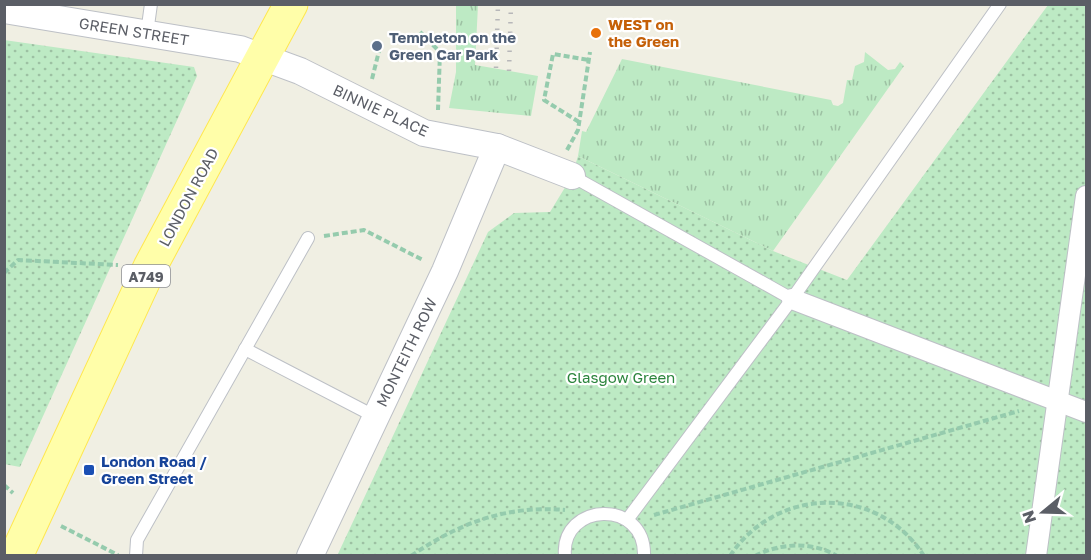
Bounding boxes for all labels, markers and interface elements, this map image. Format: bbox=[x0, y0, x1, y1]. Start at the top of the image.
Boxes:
street label: GREEN STREET bbox=[78, 13, 190, 49]
place label: WEST on the Green bbox=[608, 15, 679, 50]
marker: WEST on the Green bbox=[589, 26, 603, 40]
place label: Templeton on the Green Car Park bbox=[389, 28, 516, 63]
marker: Templeton on the Green Car Park bbox=[370, 39, 384, 53]
street label: BINNIE PLACE bbox=[330, 80, 432, 140]
street label: LONDON ROAD bbox=[155, 145, 221, 249]
road number: A749 bbox=[122, 265, 170, 287]
street label: MONTEITH ROW bbox=[372, 295, 440, 409]
park label: Glasgow Green bbox=[567, 368, 675, 386]
place label: London Road / Green Street bbox=[101, 452, 208, 487]
marker: London Road / Green Street bbox=[82, 463, 96, 477]
north arrow bbox=[1013, 482, 1073, 542]
text: N bbox=[1017, 508, 1040, 526]

